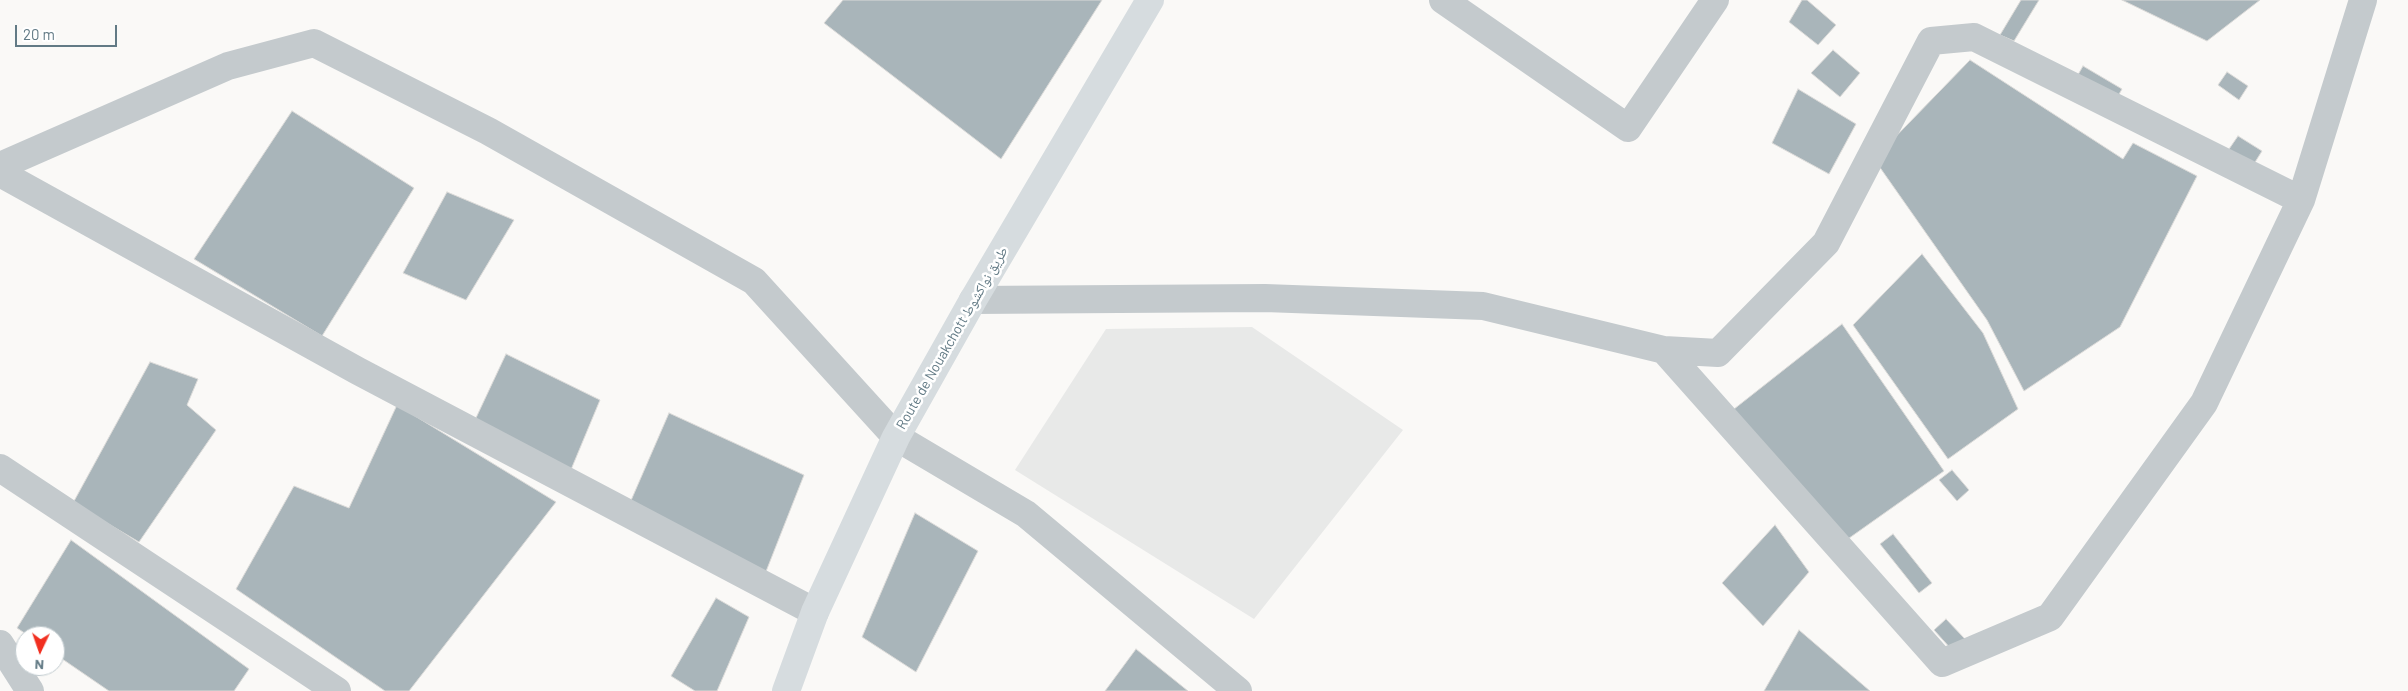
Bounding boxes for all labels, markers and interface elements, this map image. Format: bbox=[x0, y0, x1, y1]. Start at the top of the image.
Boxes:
scale bar bbox=[18, 15, 120, 47]
text: 20 m bbox=[23, 25, 55, 43]
street label: Route de Nouakchott طريق نواكشوط bbox=[893, 244, 1011, 432]
north arrow bbox=[15, 626, 65, 676]
text: N bbox=[34, 657, 44, 674]

